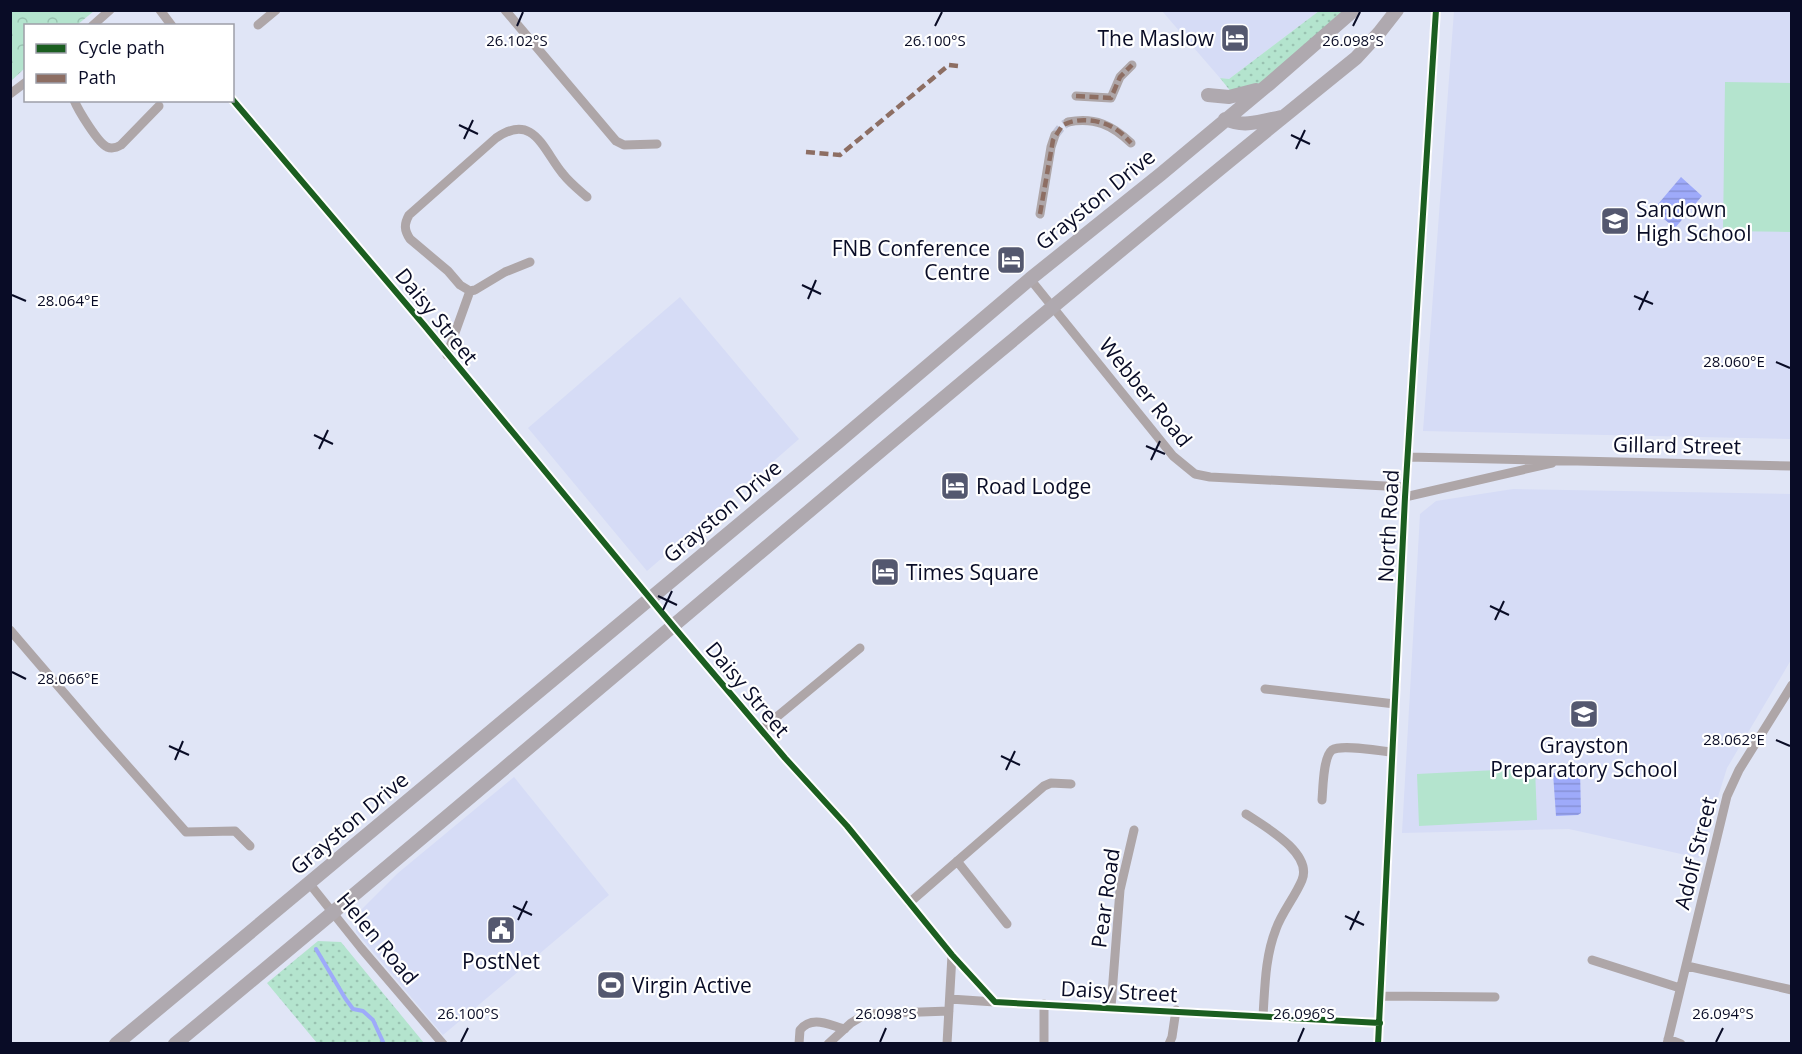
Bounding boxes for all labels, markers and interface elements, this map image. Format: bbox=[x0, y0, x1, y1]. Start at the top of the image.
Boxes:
hotel icon: The Maslow bbox=[1219, 22, 1251, 54]
legend bbox=[24, 24, 234, 102]
place label: The Maslow bbox=[1098, 24, 1215, 52]
text: 26.102°S bbox=[486, 30, 548, 50]
text: 26.100°S bbox=[904, 30, 966, 50]
text: 26.098°S bbox=[1322, 30, 1384, 50]
text: Cycle path bbox=[78, 35, 165, 59]
text: Path bbox=[78, 65, 116, 89]
street label: Grayston Drive bbox=[1029, 142, 1161, 256]
place label: Sandown High School bbox=[1636, 195, 1752, 247]
school or university icon: Sandown High School bbox=[1599, 205, 1631, 237]
place label: FNB Conference Centre bbox=[832, 234, 990, 286]
hotel icon: FNB Conference Centre bbox=[995, 244, 1027, 276]
street label: Daisy Street bbox=[389, 262, 485, 370]
text: 28.064°E bbox=[37, 290, 99, 310]
street label: Webber Road bbox=[1093, 332, 1199, 452]
text: 28.060°E bbox=[1703, 351, 1765, 371]
street label: Gillard Street bbox=[1613, 430, 1741, 460]
street label: Grayston Drive bbox=[657, 453, 787, 569]
street label: North Road bbox=[1371, 469, 1405, 583]
hotel icon: Road Lodge bbox=[939, 470, 971, 502]
place label: Road Lodge bbox=[976, 472, 1091, 500]
hotel icon: Times Square bbox=[869, 556, 901, 588]
place label: Times Square bbox=[906, 558, 1039, 586]
street label: Daisy Street bbox=[700, 635, 796, 743]
text: 28.066°E bbox=[37, 668, 99, 688]
school or university icon: Grayston Preparatory School bbox=[1568, 698, 1600, 730]
text: 28.062°E bbox=[1703, 729, 1765, 749]
place label: Grayston Preparatory School bbox=[1490, 731, 1678, 783]
street label: Grayston Drive bbox=[284, 765, 414, 881]
street label: Adolf Street bbox=[1667, 794, 1723, 912]
street label: Pear Road bbox=[1084, 846, 1126, 950]
street label: Helen Road bbox=[331, 886, 425, 990]
public building icon: PostNet bbox=[485, 914, 517, 946]
place label: PostNet bbox=[462, 947, 540, 975]
sports icon: Virgin Active bbox=[595, 969, 627, 1001]
place label: Virgin Active bbox=[632, 971, 752, 999]
street label: Daisy Street bbox=[1060, 974, 1178, 1008]
text: 26.100°S bbox=[437, 1003, 499, 1023]
text: 26.098°S bbox=[855, 1003, 917, 1023]
text: 26.096°S bbox=[1273, 1003, 1335, 1023]
text: 26.094°S bbox=[1692, 1003, 1754, 1023]

